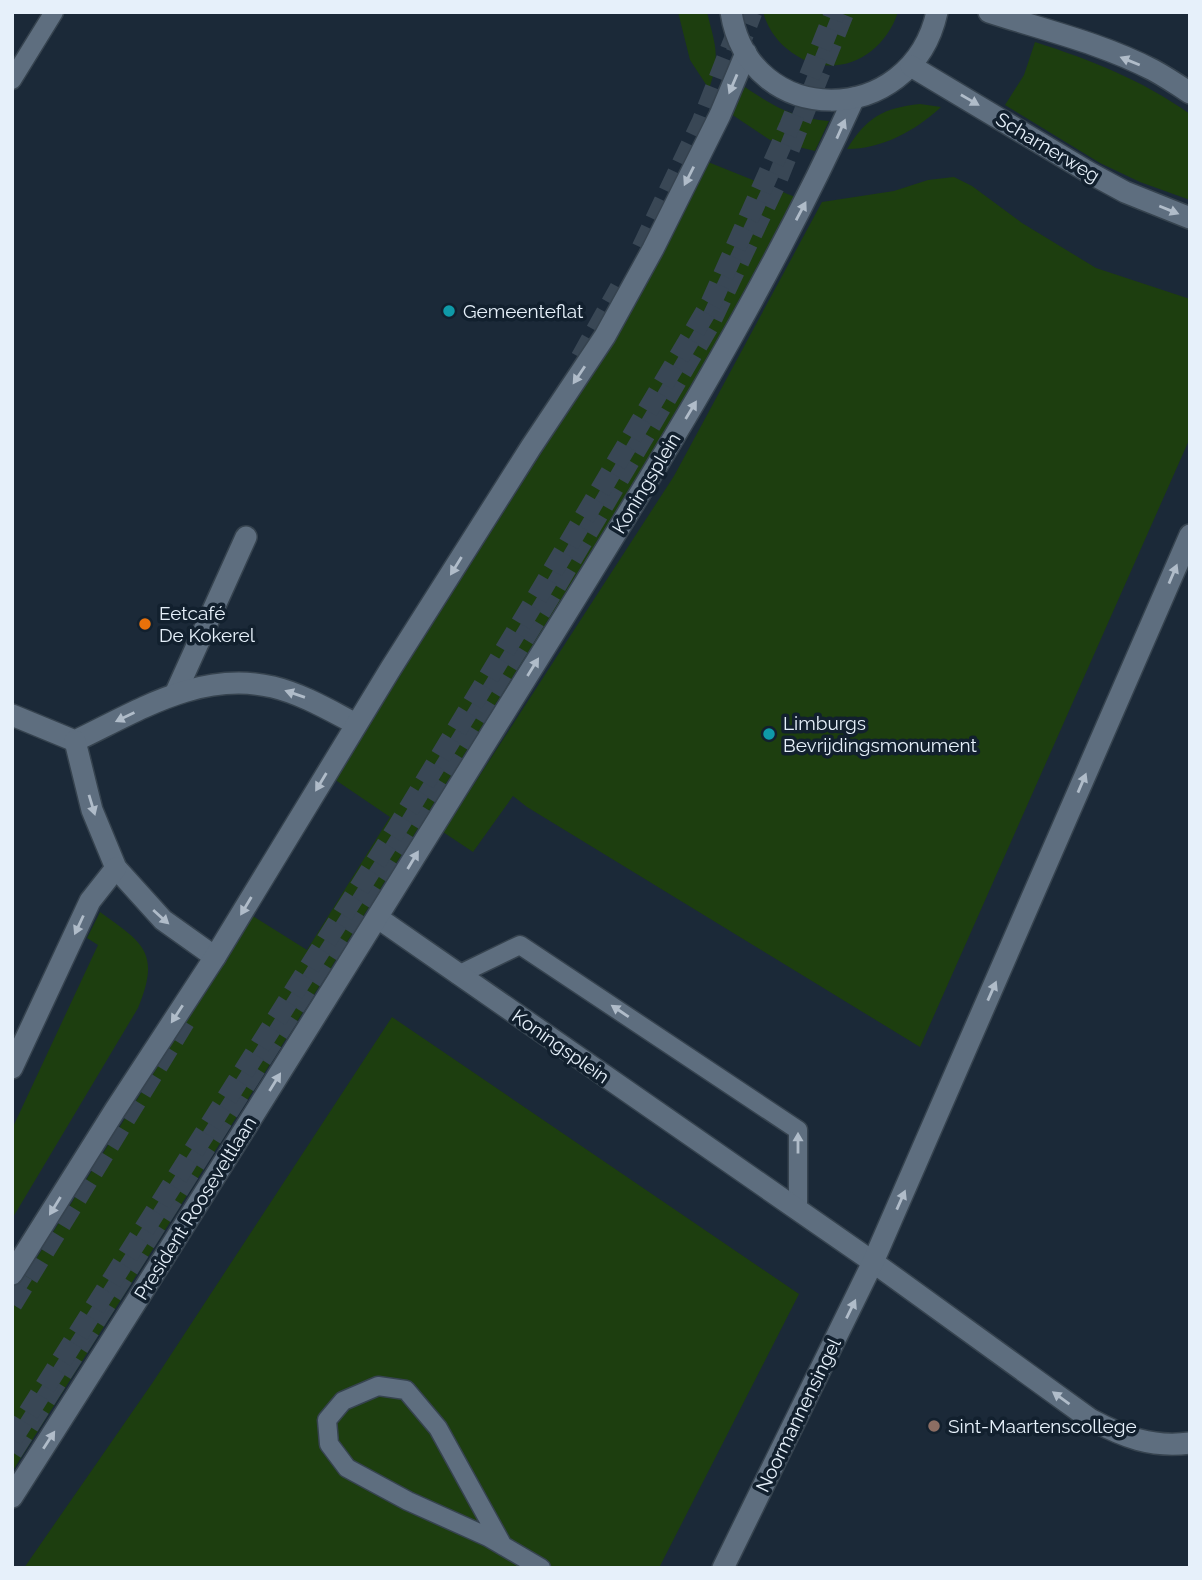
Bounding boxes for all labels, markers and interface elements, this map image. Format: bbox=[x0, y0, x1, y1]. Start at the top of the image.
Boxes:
one-way arrow bbox=[1119, 55, 1140, 66]
one-way arrow bbox=[727, 74, 739, 94]
one-way arrow bbox=[961, 94, 980, 106]
street label: Scharnerweg bbox=[992, 107, 1104, 187]
one-way arrow bbox=[835, 119, 847, 139]
one-way arrow bbox=[683, 166, 695, 185]
one-way arrow bbox=[795, 201, 806, 221]
one-way arrow bbox=[1159, 204, 1179, 216]
place label: Gemeenteflat bbox=[463, 300, 584, 322]
marker: Gemeenteflat bbox=[441, 303, 457, 319]
one-way arrow bbox=[573, 365, 586, 384]
one-way arrow bbox=[684, 401, 697, 420]
street label: Koningsplein bbox=[607, 429, 685, 537]
one-way arrow bbox=[450, 556, 463, 575]
one-way arrow bbox=[1167, 564, 1179, 584]
place label: Eetcafé De Kokerel bbox=[159, 602, 256, 646]
marker: Eetcafé De Kokerel bbox=[137, 616, 153, 632]
one-way arrow bbox=[527, 657, 539, 676]
one-way arrow bbox=[284, 689, 305, 699]
one-way arrow bbox=[115, 711, 135, 722]
place label: Limburgs Bevrijdingsmonument bbox=[783, 712, 977, 756]
marker: Limburgs Bevrijdingsmonument bbox=[761, 726, 777, 742]
one-way arrow bbox=[314, 772, 327, 791]
one-way arrow bbox=[1077, 772, 1088, 793]
one-way arrow bbox=[87, 795, 97, 816]
one-way arrow bbox=[407, 851, 420, 870]
one-way arrow bbox=[239, 896, 252, 915]
one-way arrow bbox=[152, 909, 170, 925]
one-way arrow bbox=[73, 914, 84, 935]
one-way arrow bbox=[986, 981, 998, 1001]
street label: Koningsplein bbox=[508, 1004, 614, 1088]
one-way arrow bbox=[171, 1005, 184, 1024]
one-way arrow bbox=[610, 1005, 629, 1018]
one-way arrow bbox=[268, 1072, 281, 1091]
street label: President Rooseveltlaan bbox=[129, 1112, 261, 1304]
one-way arrow bbox=[792, 1132, 804, 1154]
one-way arrow bbox=[896, 1189, 907, 1210]
one-way arrow bbox=[48, 1196, 61, 1216]
one-way arrow bbox=[845, 1299, 856, 1319]
street label: Noormannensingel bbox=[751, 1334, 845, 1496]
one-way arrow bbox=[1053, 1391, 1071, 1406]
place label: Sint-Maartenscollege bbox=[948, 1415, 1137, 1437]
marker: Sint-Maartenscollege bbox=[926, 1418, 942, 1434]
one-way arrow bbox=[42, 1431, 56, 1449]

